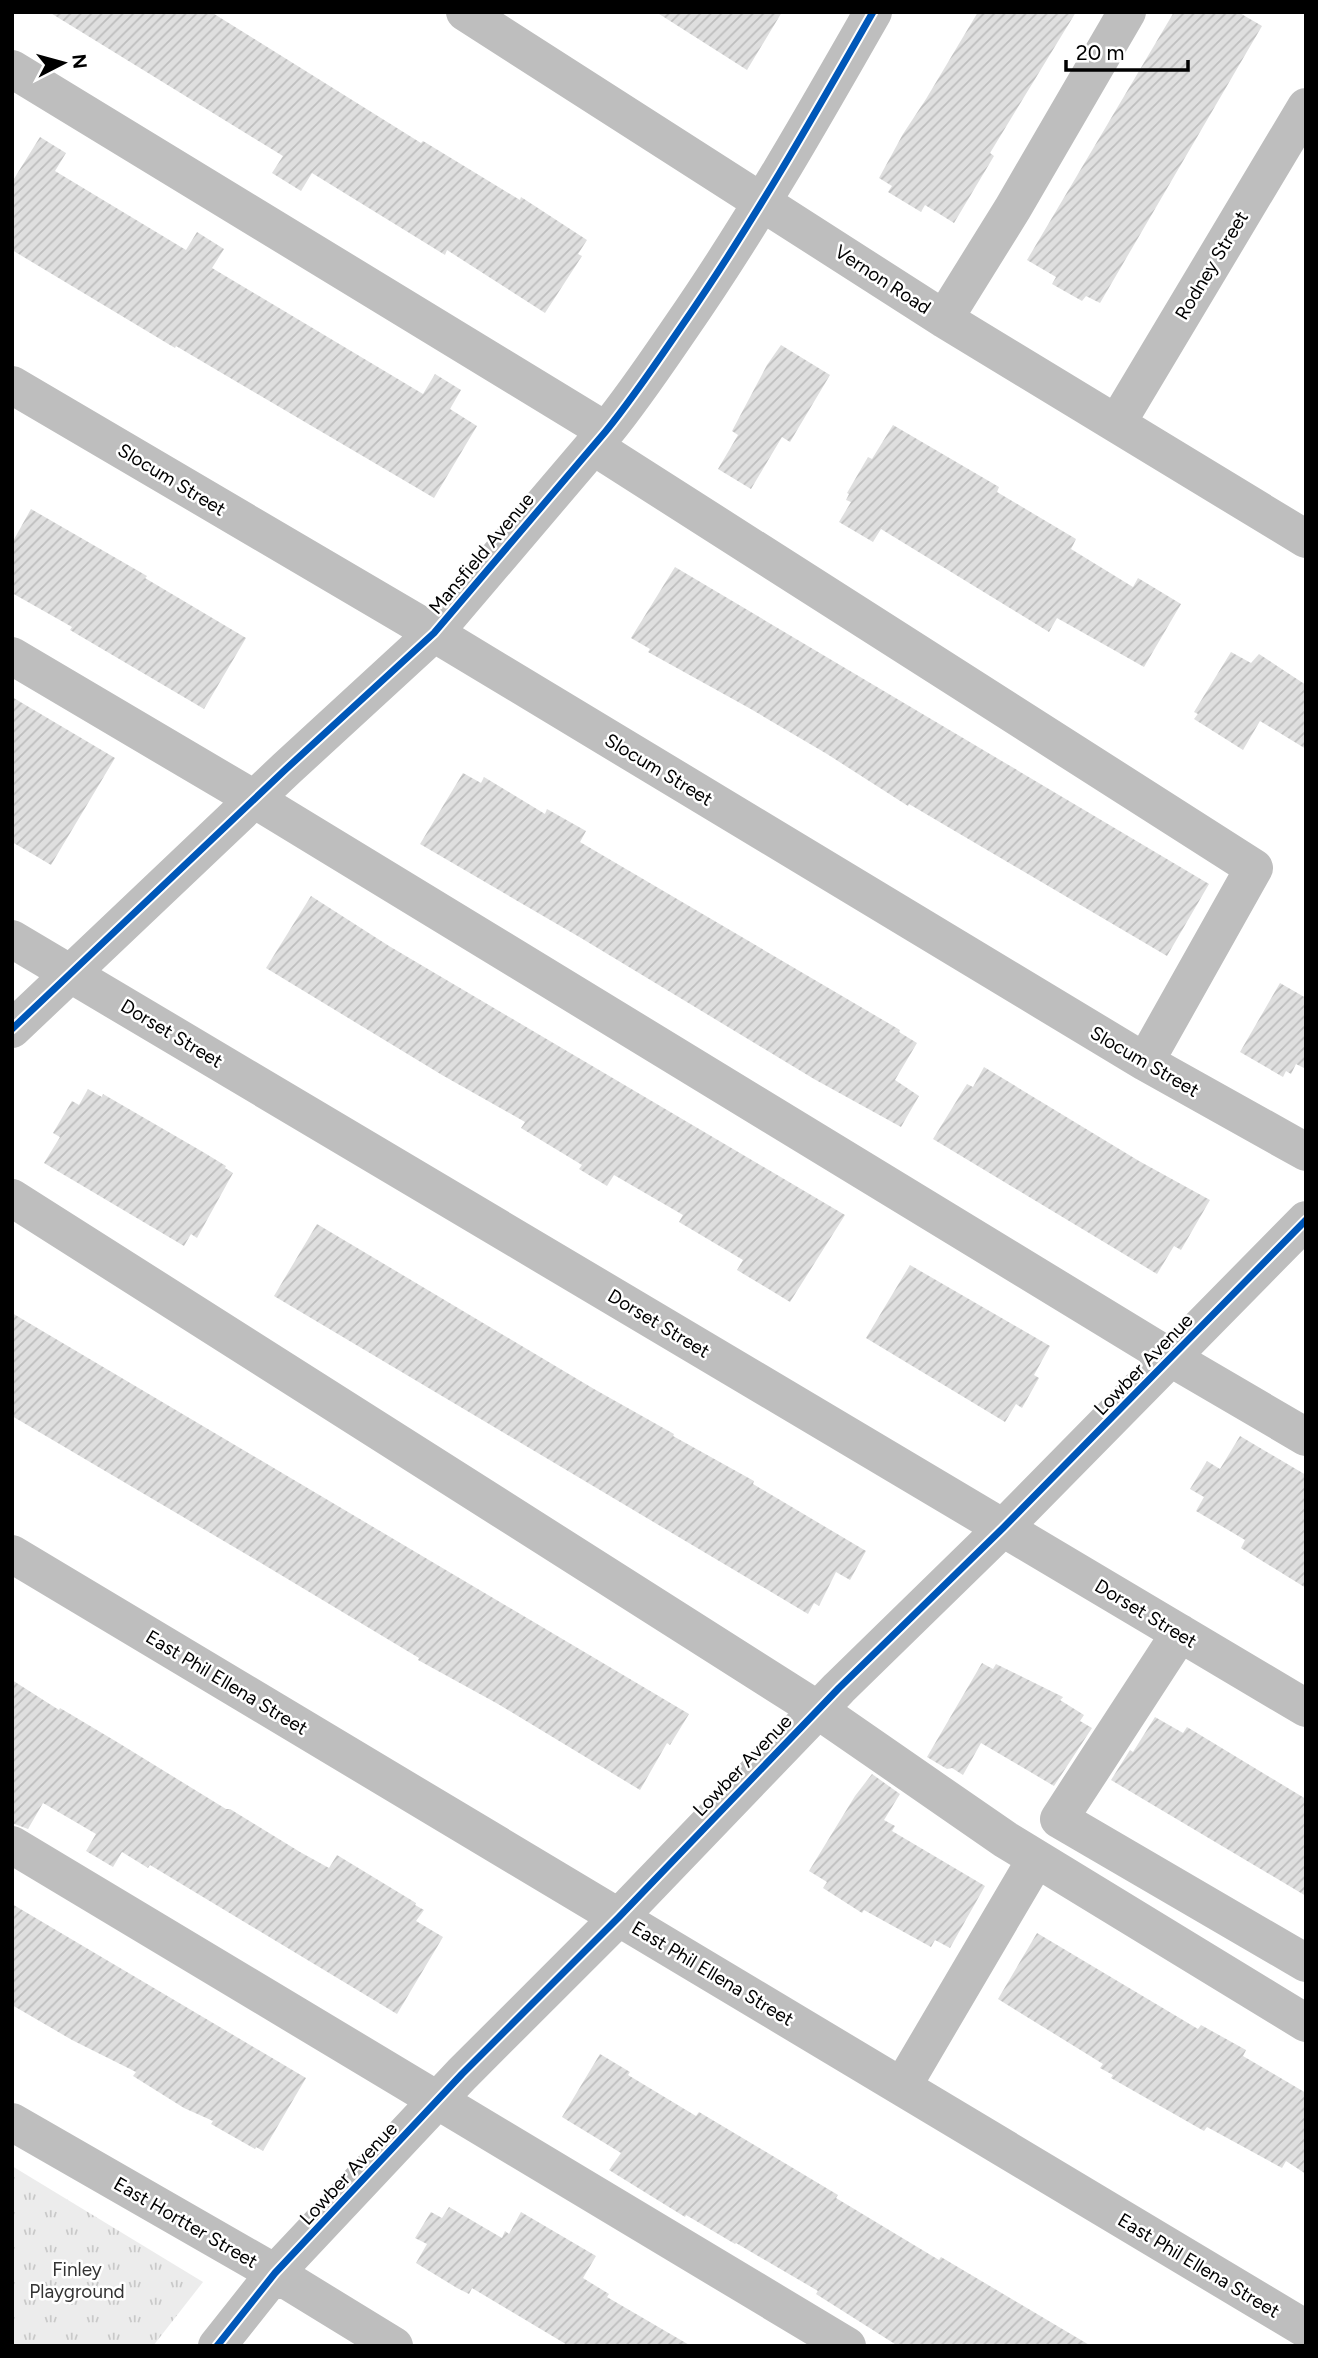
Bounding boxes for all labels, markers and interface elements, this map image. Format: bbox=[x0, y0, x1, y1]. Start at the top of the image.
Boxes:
north arrow bbox=[28, 28, 98, 98]
scale bar bbox=[1066, 28, 1188, 72]
text: 20 m bbox=[1076, 40, 1124, 65]
text: N bbox=[67, 53, 92, 70]
street label: Rodney Street bbox=[1170, 207, 1253, 324]
street label: Vernon Road bbox=[830, 240, 935, 319]
street label: Slocum Street bbox=[114, 438, 230, 521]
street label: Mansfield Avenue bbox=[424, 488, 539, 619]
street label: Slocum Street bbox=[601, 728, 717, 811]
street label: Dorset Street bbox=[117, 994, 227, 1073]
street label: Slocum Street bbox=[1086, 1021, 1203, 1102]
street label: Dorset Street bbox=[604, 1284, 714, 1363]
street label: Lowber Avenue bbox=[1089, 1309, 1198, 1420]
street label: Dorset Street bbox=[1091, 1574, 1201, 1653]
street label: East Phil Ellena Street bbox=[142, 1625, 312, 1740]
street label: Lowber Avenue bbox=[688, 1710, 797, 1821]
street label: East Phil Ellena Street bbox=[628, 1916, 798, 2031]
street label: Lowber Avenue bbox=[295, 2117, 402, 2230]
street label: East Hortter Street bbox=[110, 2172, 262, 2273]
street label: East Phil Ellena Street bbox=[1114, 2208, 1284, 2323]
park label: Finley Playground bbox=[29, 2258, 125, 2303]

